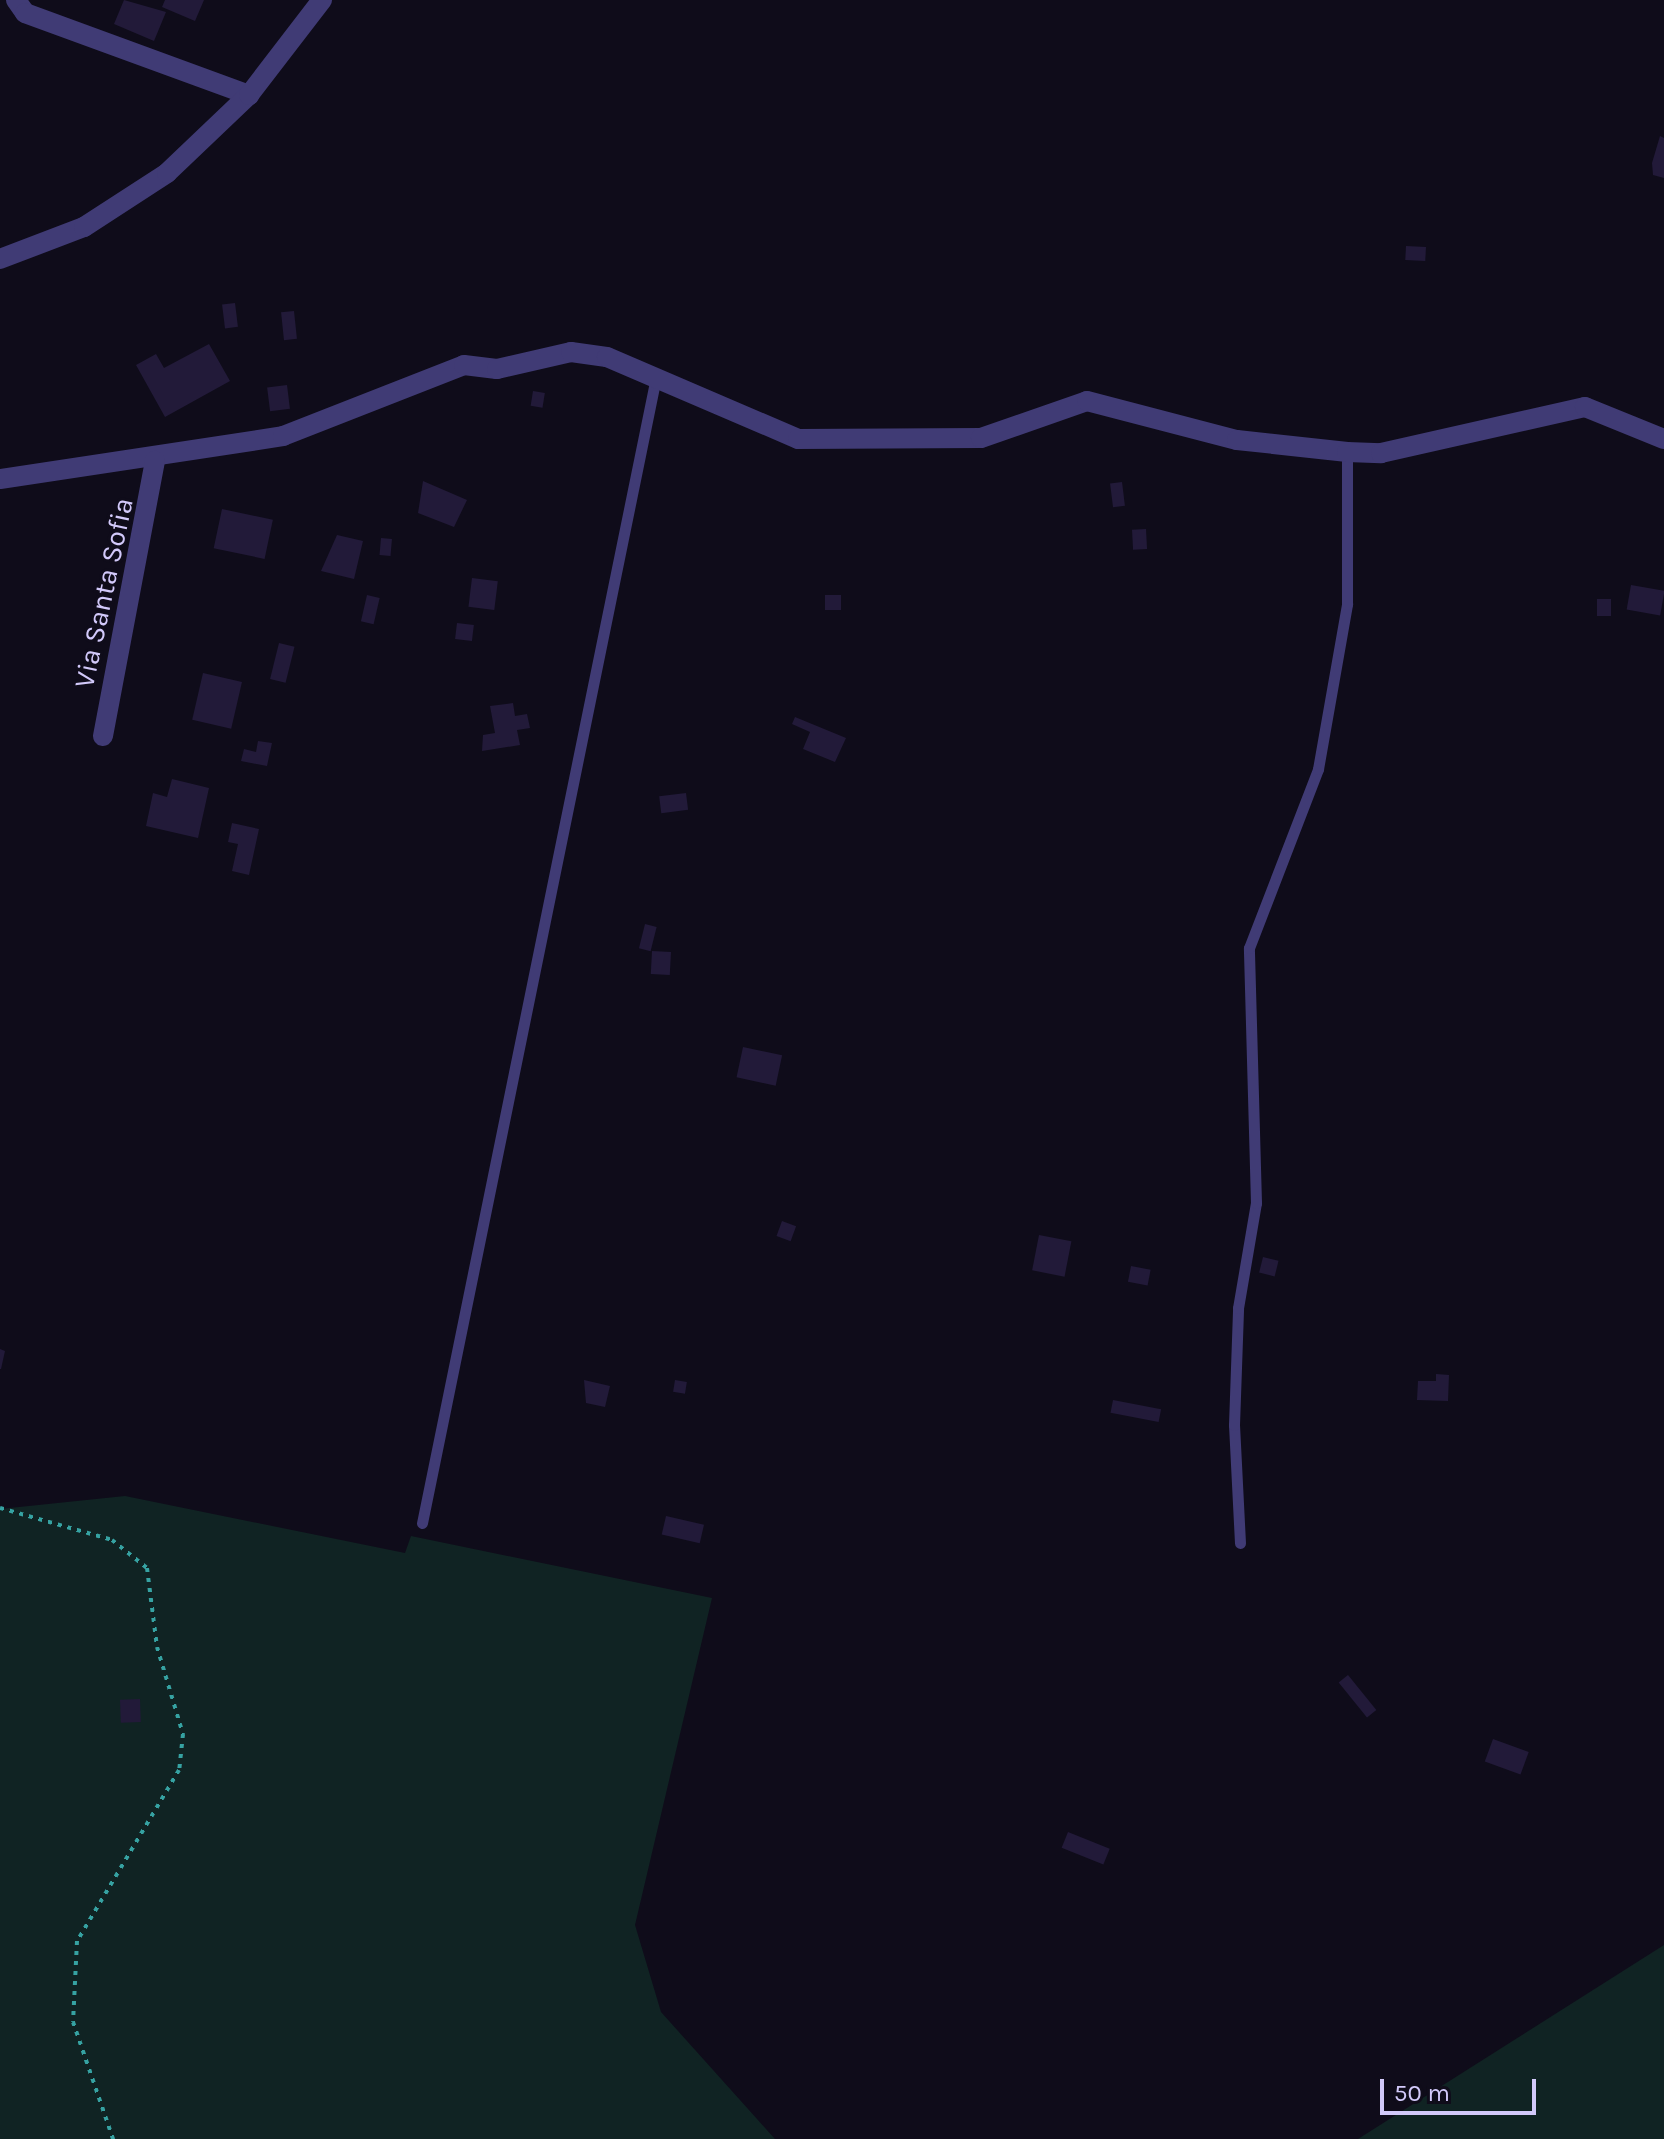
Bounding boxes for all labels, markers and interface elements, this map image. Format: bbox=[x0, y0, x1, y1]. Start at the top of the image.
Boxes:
street label: Via Santa Sofia bbox=[67, 495, 141, 691]
scale bar bbox=[1384, 2063, 1540, 2113]
text: 50 m bbox=[1394, 2079, 1450, 2107]

